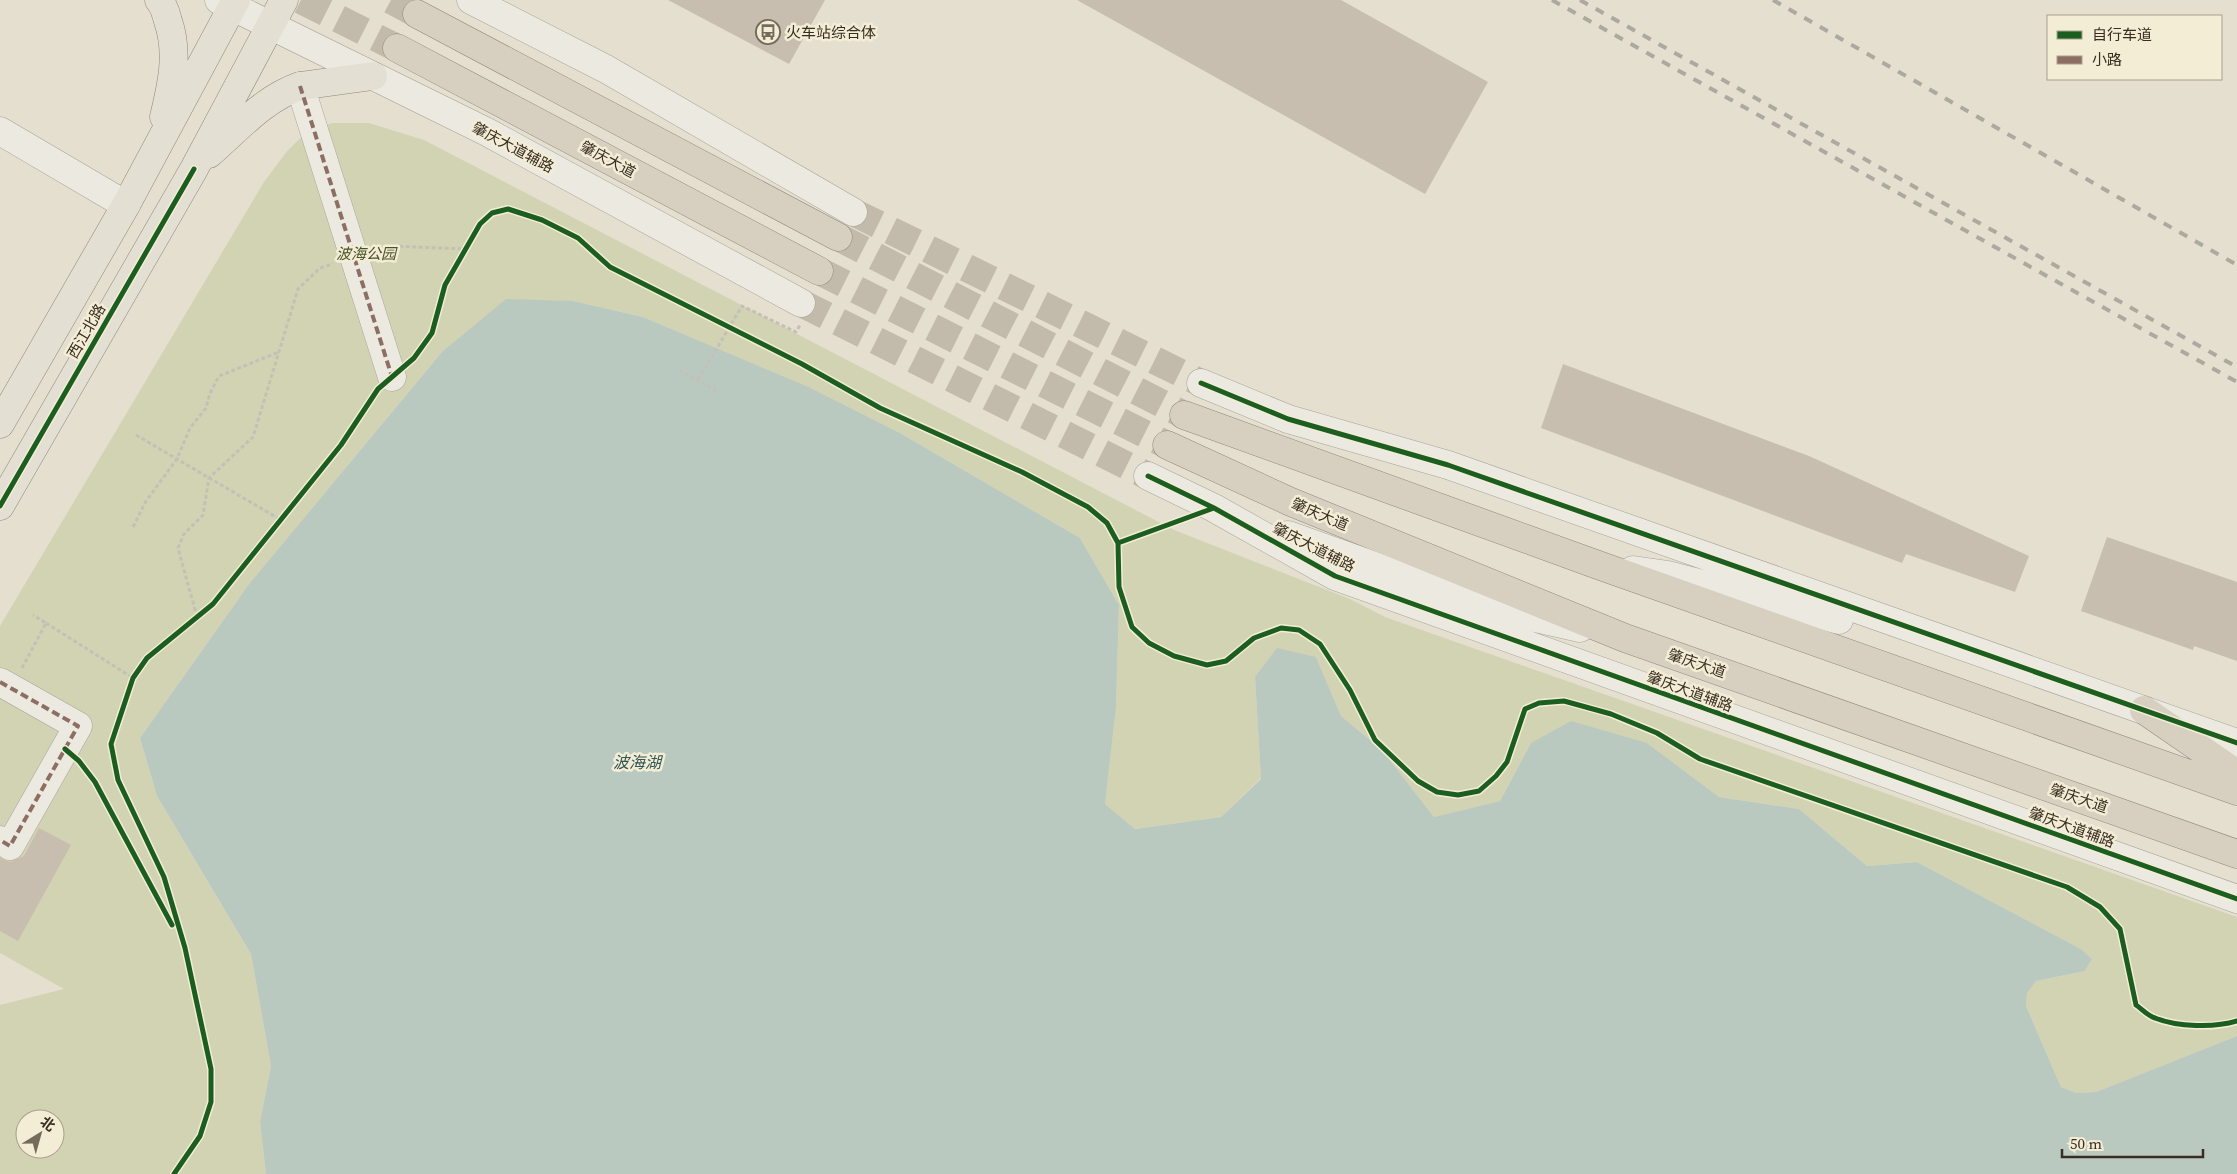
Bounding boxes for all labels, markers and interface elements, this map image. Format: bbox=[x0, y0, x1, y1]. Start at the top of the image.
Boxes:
legend bbox=[2047, 15, 2222, 80]
bus stop icon: 火车站综合体 bbox=[755, 19, 781, 45]
place label: 火车站综合体 bbox=[786, 22, 876, 43]
text: 自行车道 bbox=[2092, 24, 2152, 45]
text: 小路 bbox=[2092, 49, 2122, 70]
street label: 肇庆大道辅路 bbox=[468, 117, 558, 177]
street label: 肇庆大道 bbox=[577, 136, 639, 182]
park label: 波海公园 bbox=[336, 243, 398, 264]
street label: 西江北路 bbox=[62, 300, 110, 362]
street label: 肇庆大道 bbox=[1288, 493, 1352, 535]
street label: 肇庆大道辅路 bbox=[1269, 517, 1359, 577]
street label: 肇庆大道 bbox=[1665, 643, 1729, 683]
street label: 肇庆大道辅路 bbox=[1644, 666, 1736, 716]
water label: 波海湖 bbox=[613, 751, 664, 773]
street label: 肇庆大道 bbox=[2047, 778, 2111, 818]
street label: 肇庆大道辅路 bbox=[2026, 802, 2118, 852]
north arrow bbox=[15, 1109, 65, 1159]
text: 北 bbox=[36, 1111, 59, 1136]
scale bar bbox=[2062, 1126, 2203, 1158]
text: 50 m bbox=[2070, 1133, 2102, 1154]

